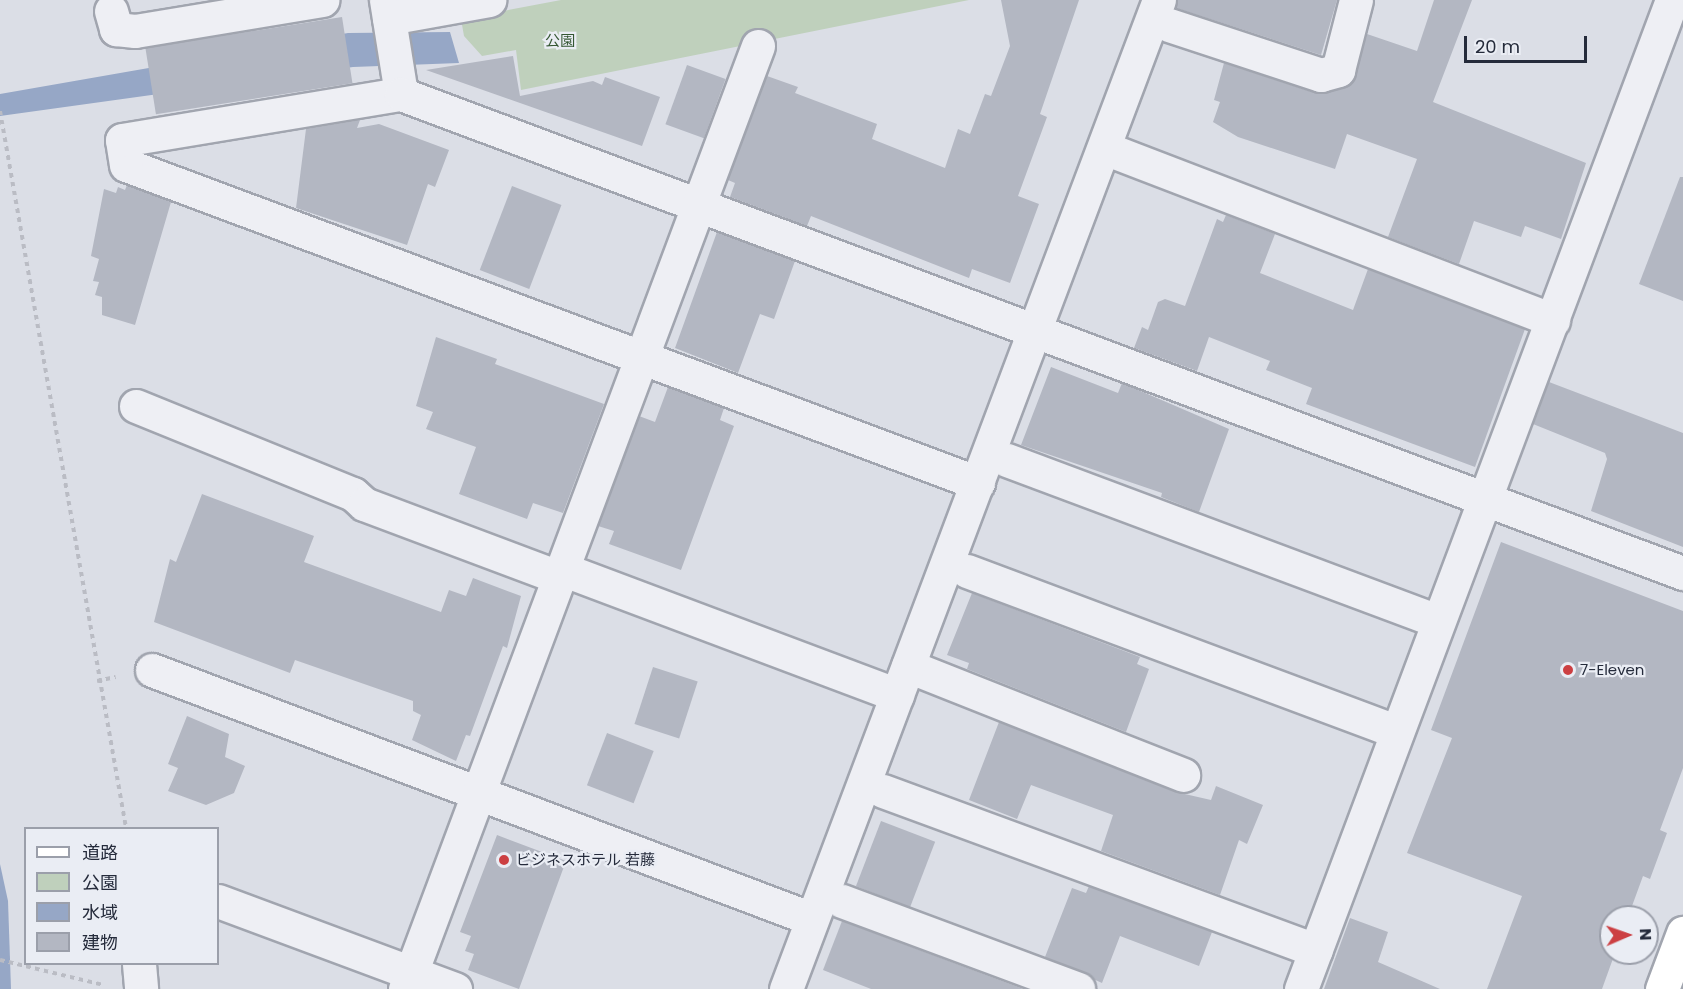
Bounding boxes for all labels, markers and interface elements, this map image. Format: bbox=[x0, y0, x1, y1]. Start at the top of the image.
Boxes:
scale bar bbox=[1467, 24, 1590, 62]
park label: 公園 bbox=[545, 32, 575, 50]
text: 20 m bbox=[1475, 34, 1520, 59]
place label: 7-Eleven bbox=[1580, 661, 1644, 679]
marker: 7-Eleven bbox=[1561, 663, 1575, 677]
legend bbox=[24, 827, 219, 965]
text: 道路 bbox=[82, 840, 118, 865]
place label: ビジネスホテル 若藤 bbox=[516, 851, 655, 869]
marker: ビジネスホテル 若藤 bbox=[497, 853, 511, 867]
text: 公園 bbox=[82, 870, 118, 895]
text: 水域 bbox=[82, 900, 118, 925]
north arrow bbox=[1599, 905, 1659, 965]
text: N bbox=[1634, 928, 1657, 941]
text: 建物 bbox=[82, 930, 118, 955]

